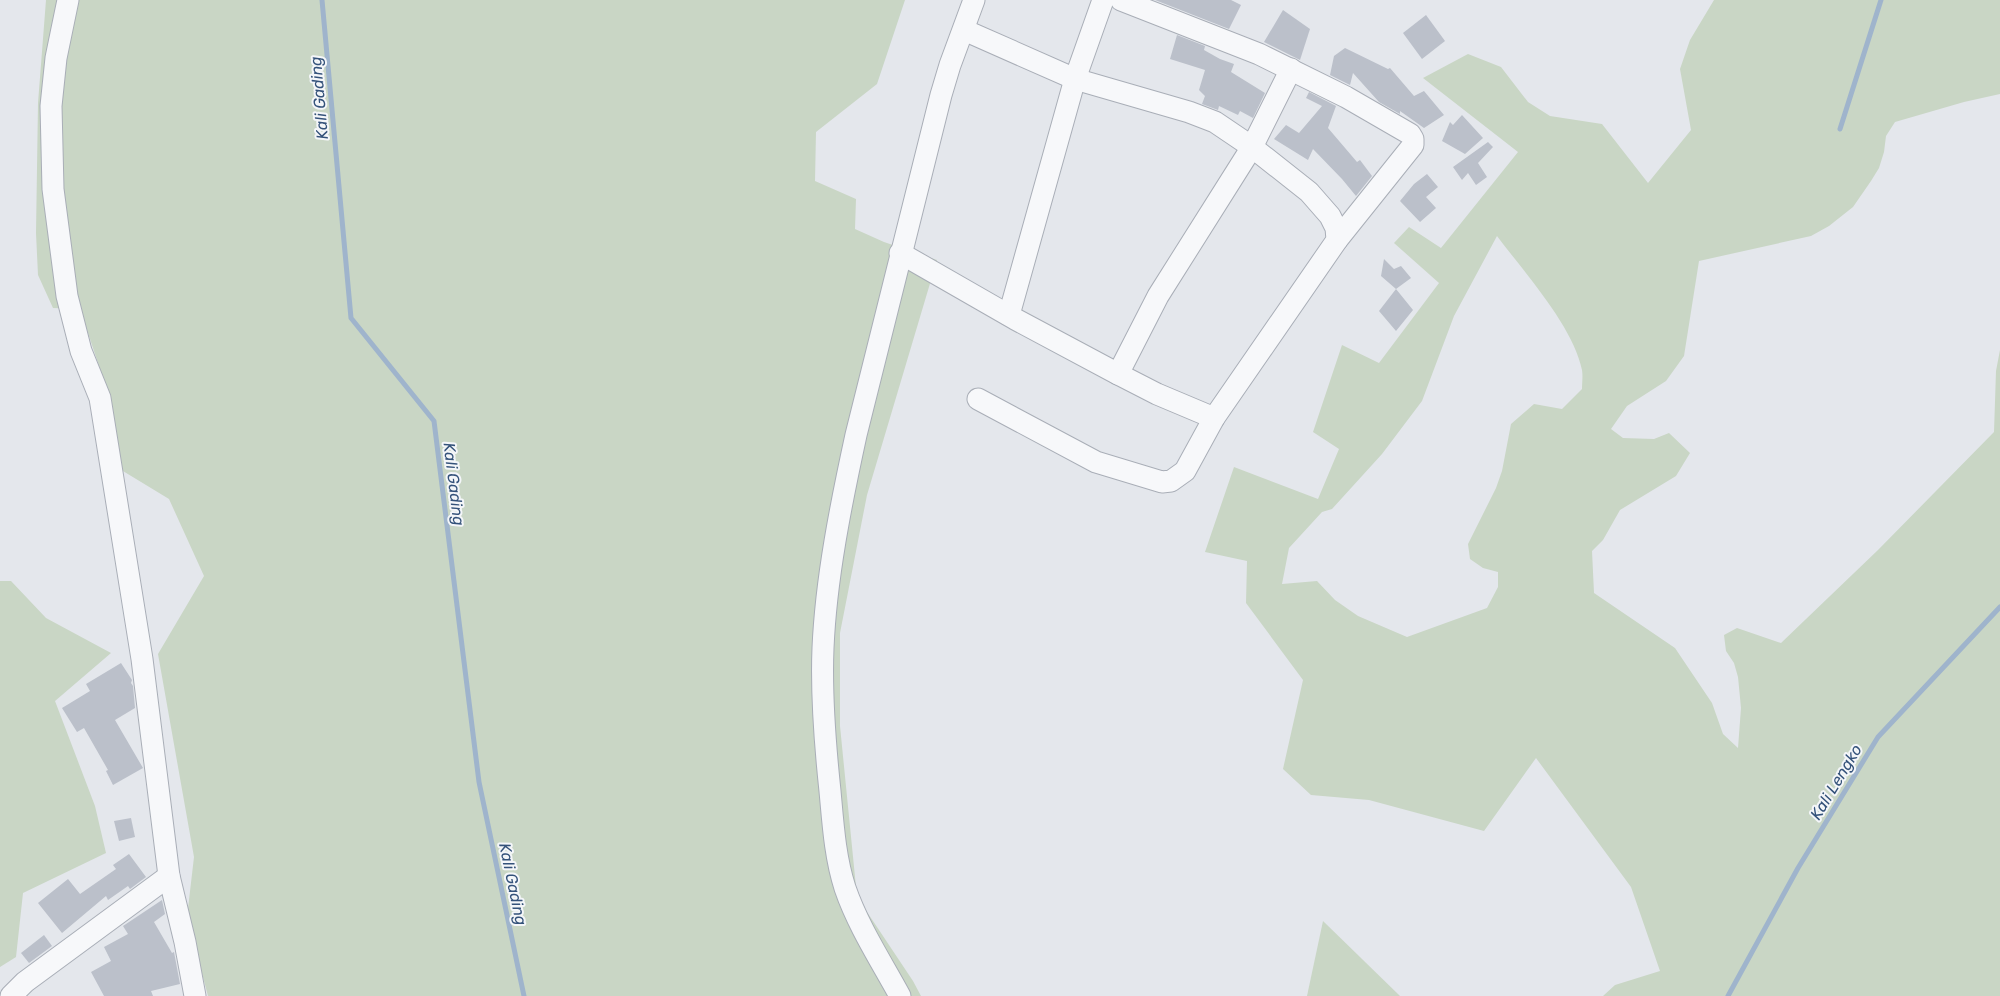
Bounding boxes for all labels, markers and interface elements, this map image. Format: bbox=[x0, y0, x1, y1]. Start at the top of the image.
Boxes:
water label: Kali Gading bbox=[306, 55, 332, 140]
water label: Kali Gading bbox=[439, 441, 469, 527]
water label: Kali Lengko bbox=[1806, 741, 1866, 823]
water label: Kali Gading bbox=[495, 841, 531, 927]

